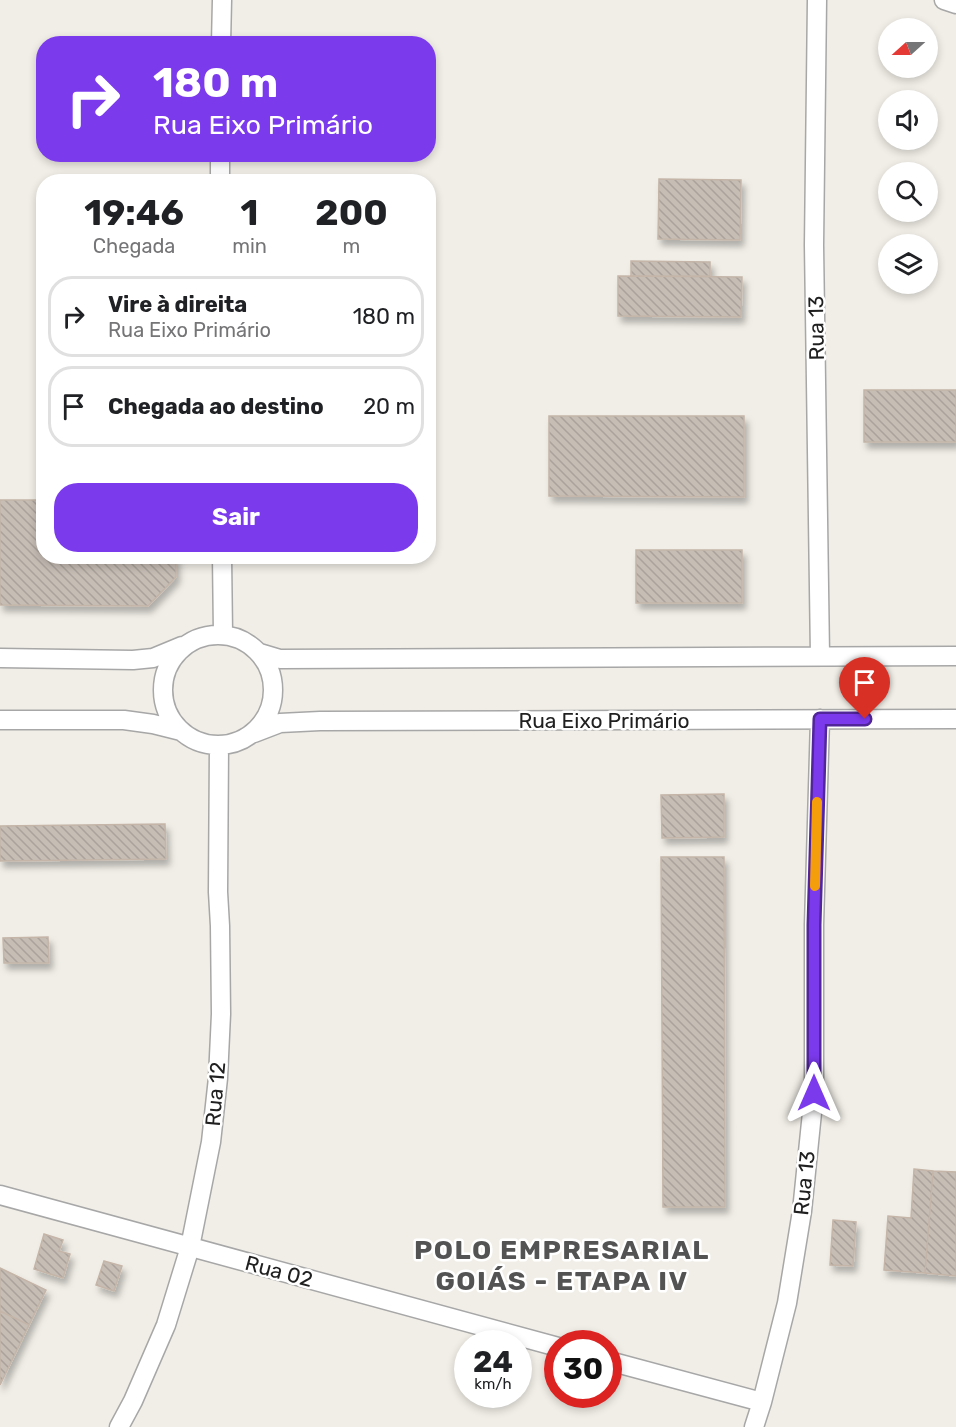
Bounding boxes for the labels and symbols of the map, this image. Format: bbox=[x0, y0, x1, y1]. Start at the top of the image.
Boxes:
north arrow bbox=[878, 18, 938, 78]
street label: Rua 13 bbox=[803, 295, 829, 361]
pin bbox=[839, 657, 890, 719]
street label: Rua Eixo Primário bbox=[518, 708, 690, 733]
street label: Rua 12 bbox=[200, 1061, 230, 1127]
position arrow bbox=[782, 1061, 846, 1125]
street label: Rua 13 bbox=[788, 1149, 820, 1217]
district label: POLO EMPRESARIAL GOIÁS - ETAPA IV bbox=[414, 1234, 710, 1297]
street label: Rua 02 bbox=[243, 1250, 315, 1292]
speed limit sign: 30 bbox=[544, 1330, 622, 1408]

